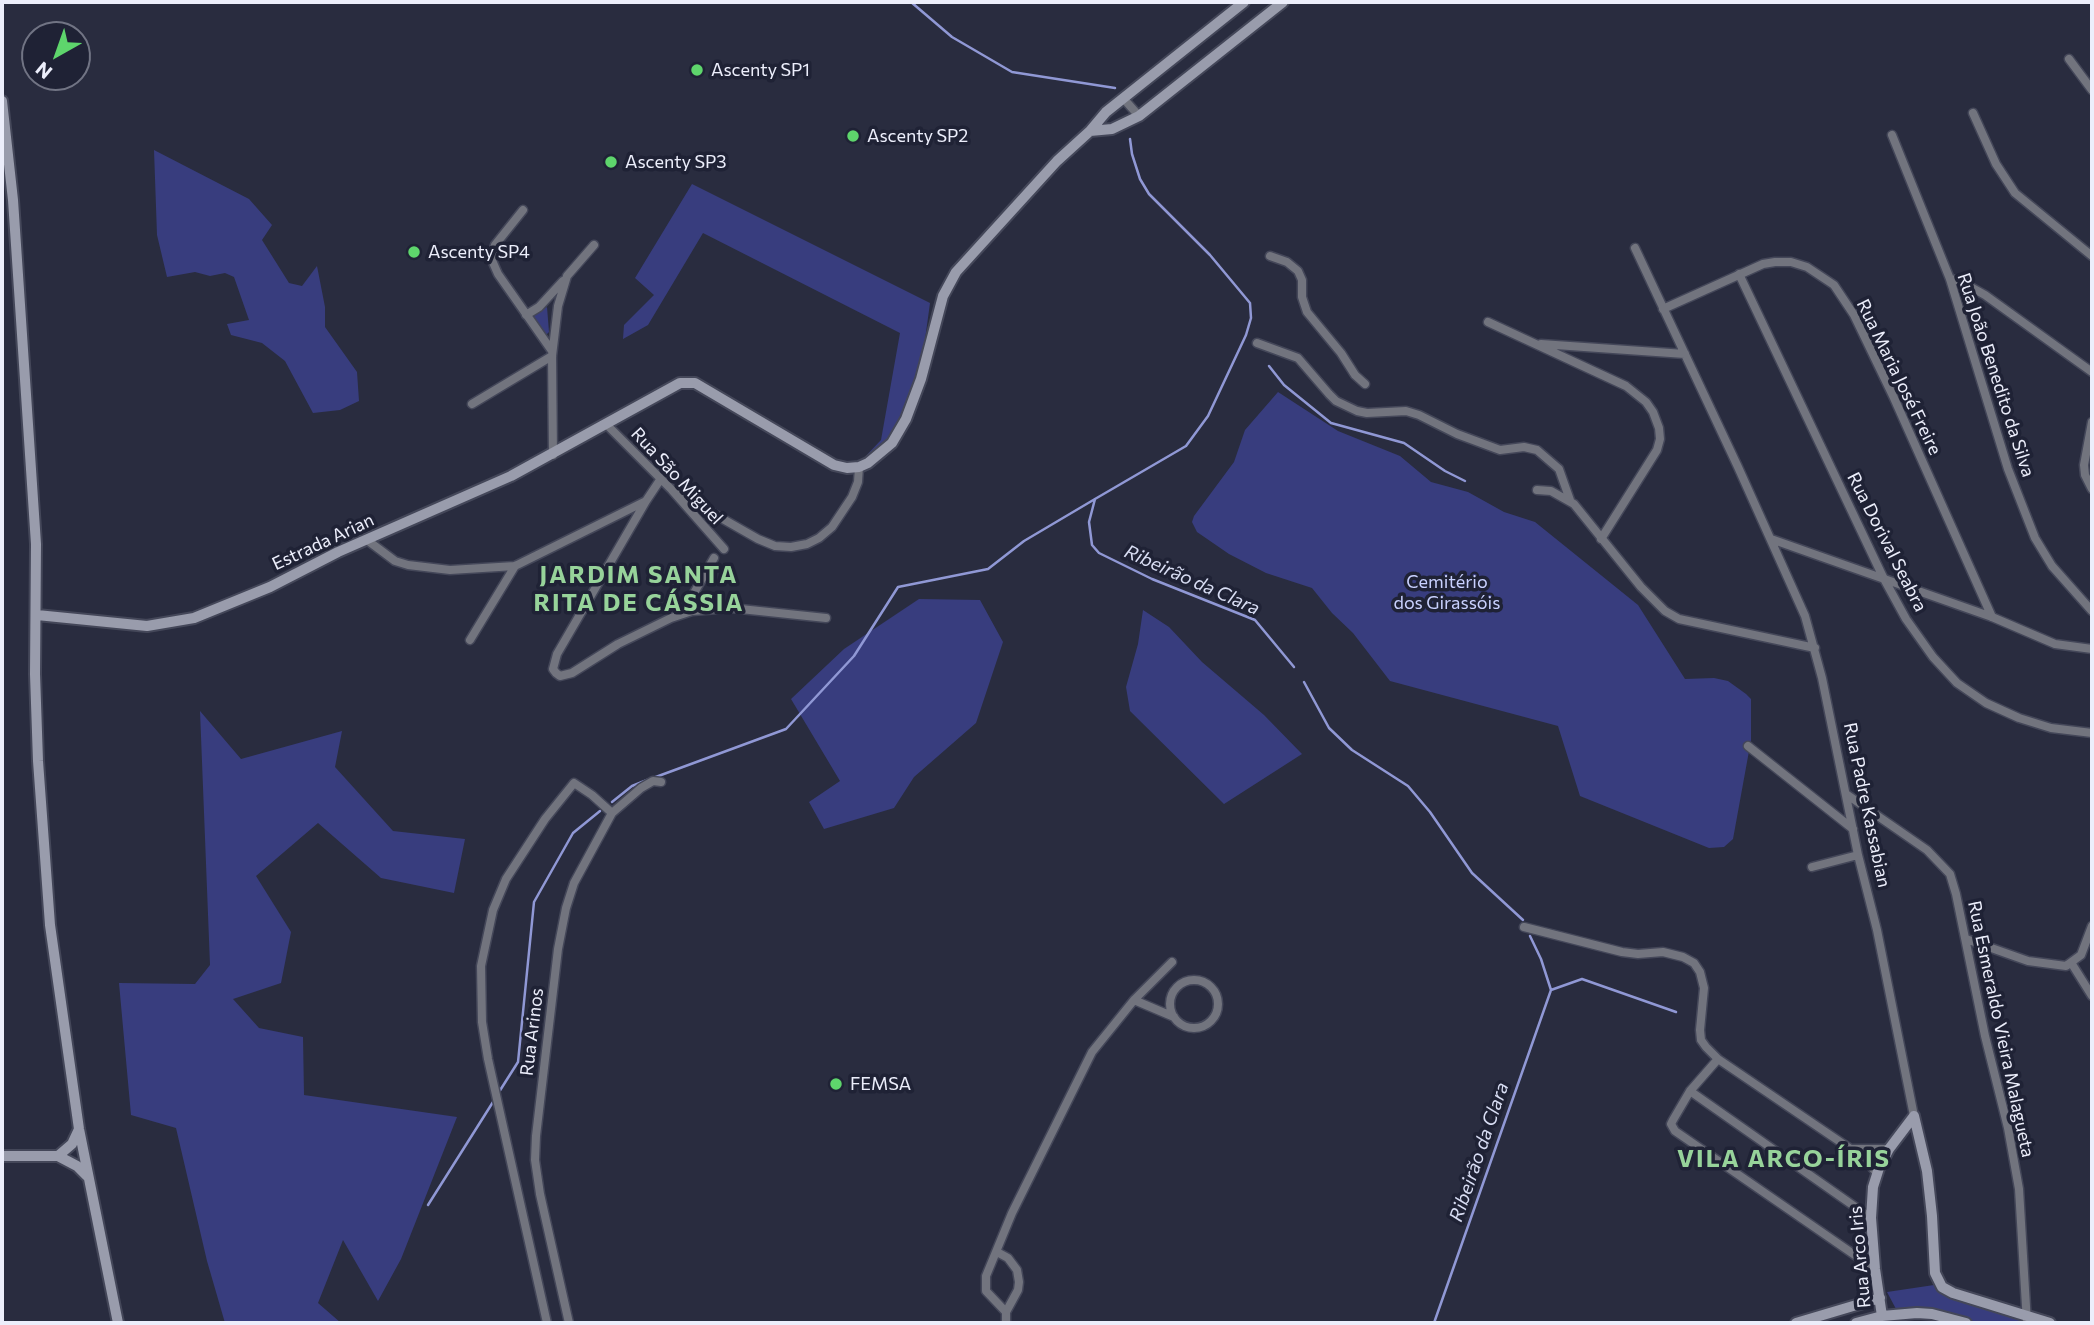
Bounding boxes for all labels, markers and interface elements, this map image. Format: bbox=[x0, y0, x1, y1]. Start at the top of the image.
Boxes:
north arrow bbox=[21, 21, 91, 91]
text: N bbox=[31, 58, 56, 84]
place label: Ascenty SP1 bbox=[711, 59, 810, 81]
marker: Ascenty SP1 bbox=[689, 62, 705, 78]
place label: Ascenty SP2 bbox=[867, 125, 968, 147]
marker: Ascenty SP2 bbox=[845, 128, 861, 144]
place label: Ascenty SP3 bbox=[625, 151, 727, 173]
marker: Ascenty SP3 bbox=[603, 154, 619, 170]
place label: Ascenty SP4 bbox=[428, 241, 530, 263]
marker: Ascenty SP4 bbox=[406, 244, 422, 260]
street label: Rua João Benedito da Silva bbox=[1953, 270, 2039, 480]
street label: Rua Maria José Freire bbox=[1852, 296, 1946, 458]
street label: Rua São Miguel bbox=[627, 423, 727, 529]
street label: Rua Dorival Seabra bbox=[1842, 469, 1932, 615]
street label: Estrada Arian bbox=[269, 509, 377, 575]
water label: Ribeirão da Clara bbox=[1121, 540, 1263, 620]
district label: JARDIM SANTA RITA DE CÁSSIA bbox=[535, 561, 743, 617]
park label: Cemitério dos Girassóis bbox=[1394, 571, 1500, 614]
street label: Rua Padre Kassabian bbox=[1839, 721, 1895, 889]
street label: Rua Esmeraldo Vieira Malagueta bbox=[1963, 899, 2039, 1159]
street label: Rua Arinos bbox=[516, 987, 548, 1077]
place label: FEMSA bbox=[850, 1073, 911, 1095]
marker: FEMSA bbox=[828, 1076, 844, 1092]
water label: Ribeirão da Clara bbox=[1445, 1079, 1513, 1225]
district label: VILA ARCO-ÍRIS bbox=[1679, 1145, 1889, 1173]
street label: Rua Arco Iris bbox=[1845, 1205, 1875, 1309]

